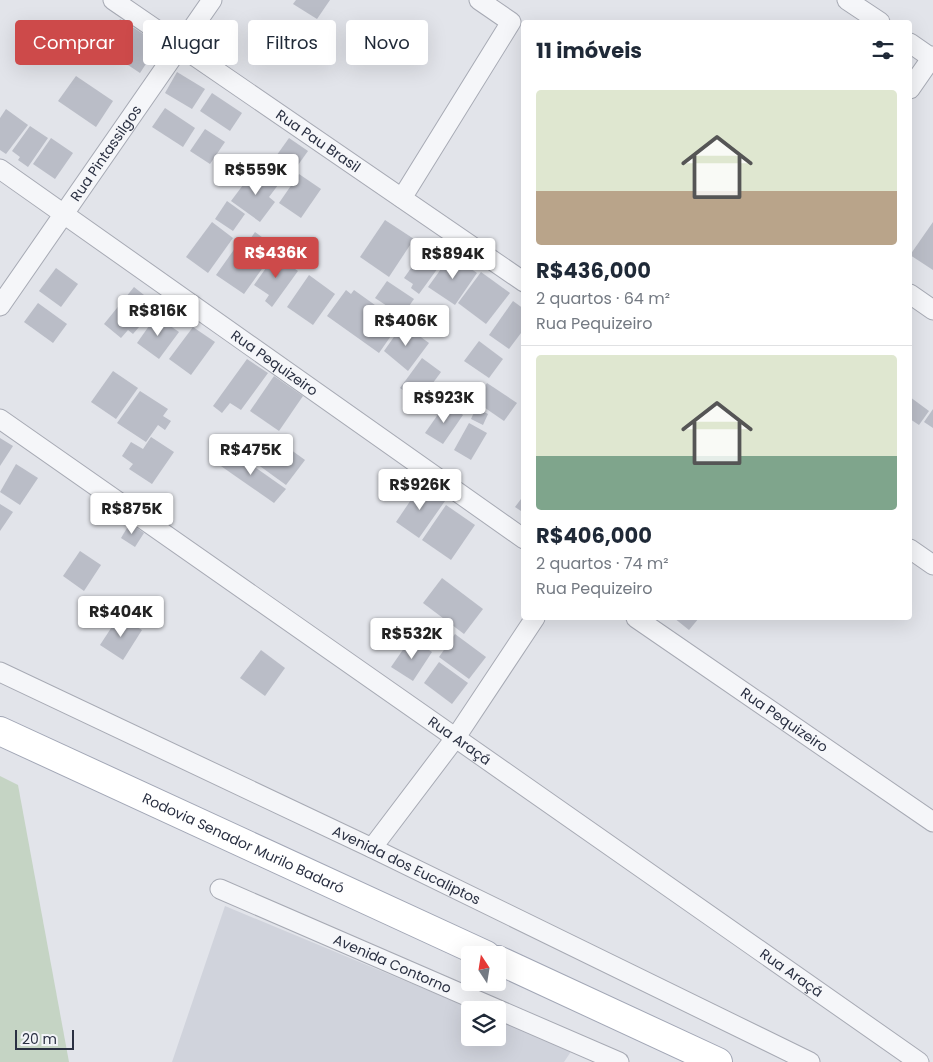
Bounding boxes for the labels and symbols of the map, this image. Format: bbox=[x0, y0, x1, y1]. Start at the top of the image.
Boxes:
street label: Rua Pintassilgos bbox=[66, 101, 146, 205]
street label: Rua Pau Brasil bbox=[272, 105, 365, 177]
pin: R$559K bbox=[215, 154, 297, 196]
pin: R$436K bbox=[235, 236, 317, 279]
pin: R$894K bbox=[412, 238, 494, 280]
pin: R$816K bbox=[117, 294, 199, 337]
pin: R$406K bbox=[365, 304, 447, 347]
street label: Rua Pequizeiro bbox=[227, 325, 322, 400]
pin: R$923K bbox=[403, 382, 485, 424]
pin: R$475K bbox=[210, 434, 292, 476]
pin: R$926K bbox=[379, 468, 461, 511]
pin: R$875K bbox=[91, 492, 173, 535]
pin: R$404K bbox=[80, 596, 162, 638]
pin: R$532K bbox=[371, 618, 453, 660]
street label: Rua Pequizeiro bbox=[737, 683, 832, 757]
street label: Rua Araçá bbox=[424, 712, 495, 770]
street label: Rodovia Senador Murilo Badaró bbox=[139, 788, 348, 898]
street label: Avenida dos Eucaliptos bbox=[329, 821, 484, 910]
street label: Avenida Contorno bbox=[330, 929, 455, 998]
street label: Rua Araçá bbox=[756, 944, 827, 1002]
north arrow bbox=[461, 946, 506, 991]
scale bar bbox=[15, 1027, 74, 1050]

